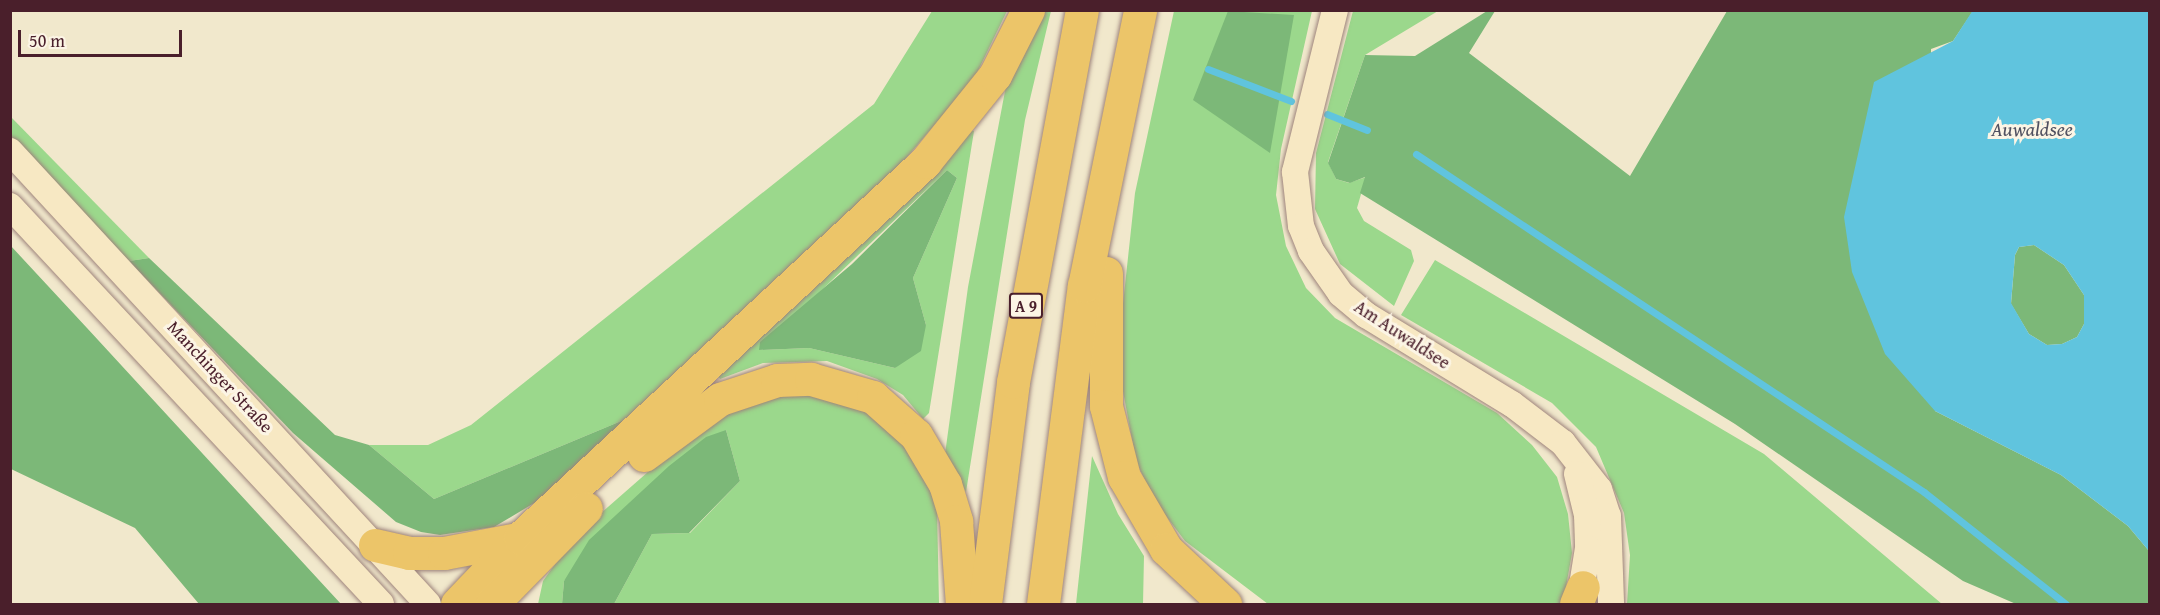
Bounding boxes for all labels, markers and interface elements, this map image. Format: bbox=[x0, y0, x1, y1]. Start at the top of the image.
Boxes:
scale bar bbox=[21, 18, 184, 56]
text: 50 m bbox=[29, 27, 65, 54]
water label: Auwaldsee bbox=[1991, 116, 2073, 140]
road number: A 9 bbox=[1008, 293, 1044, 319]
street label: Am Auwaldsee bbox=[1350, 296, 1454, 374]
street label: Manchinger Straße bbox=[163, 317, 277, 437]

